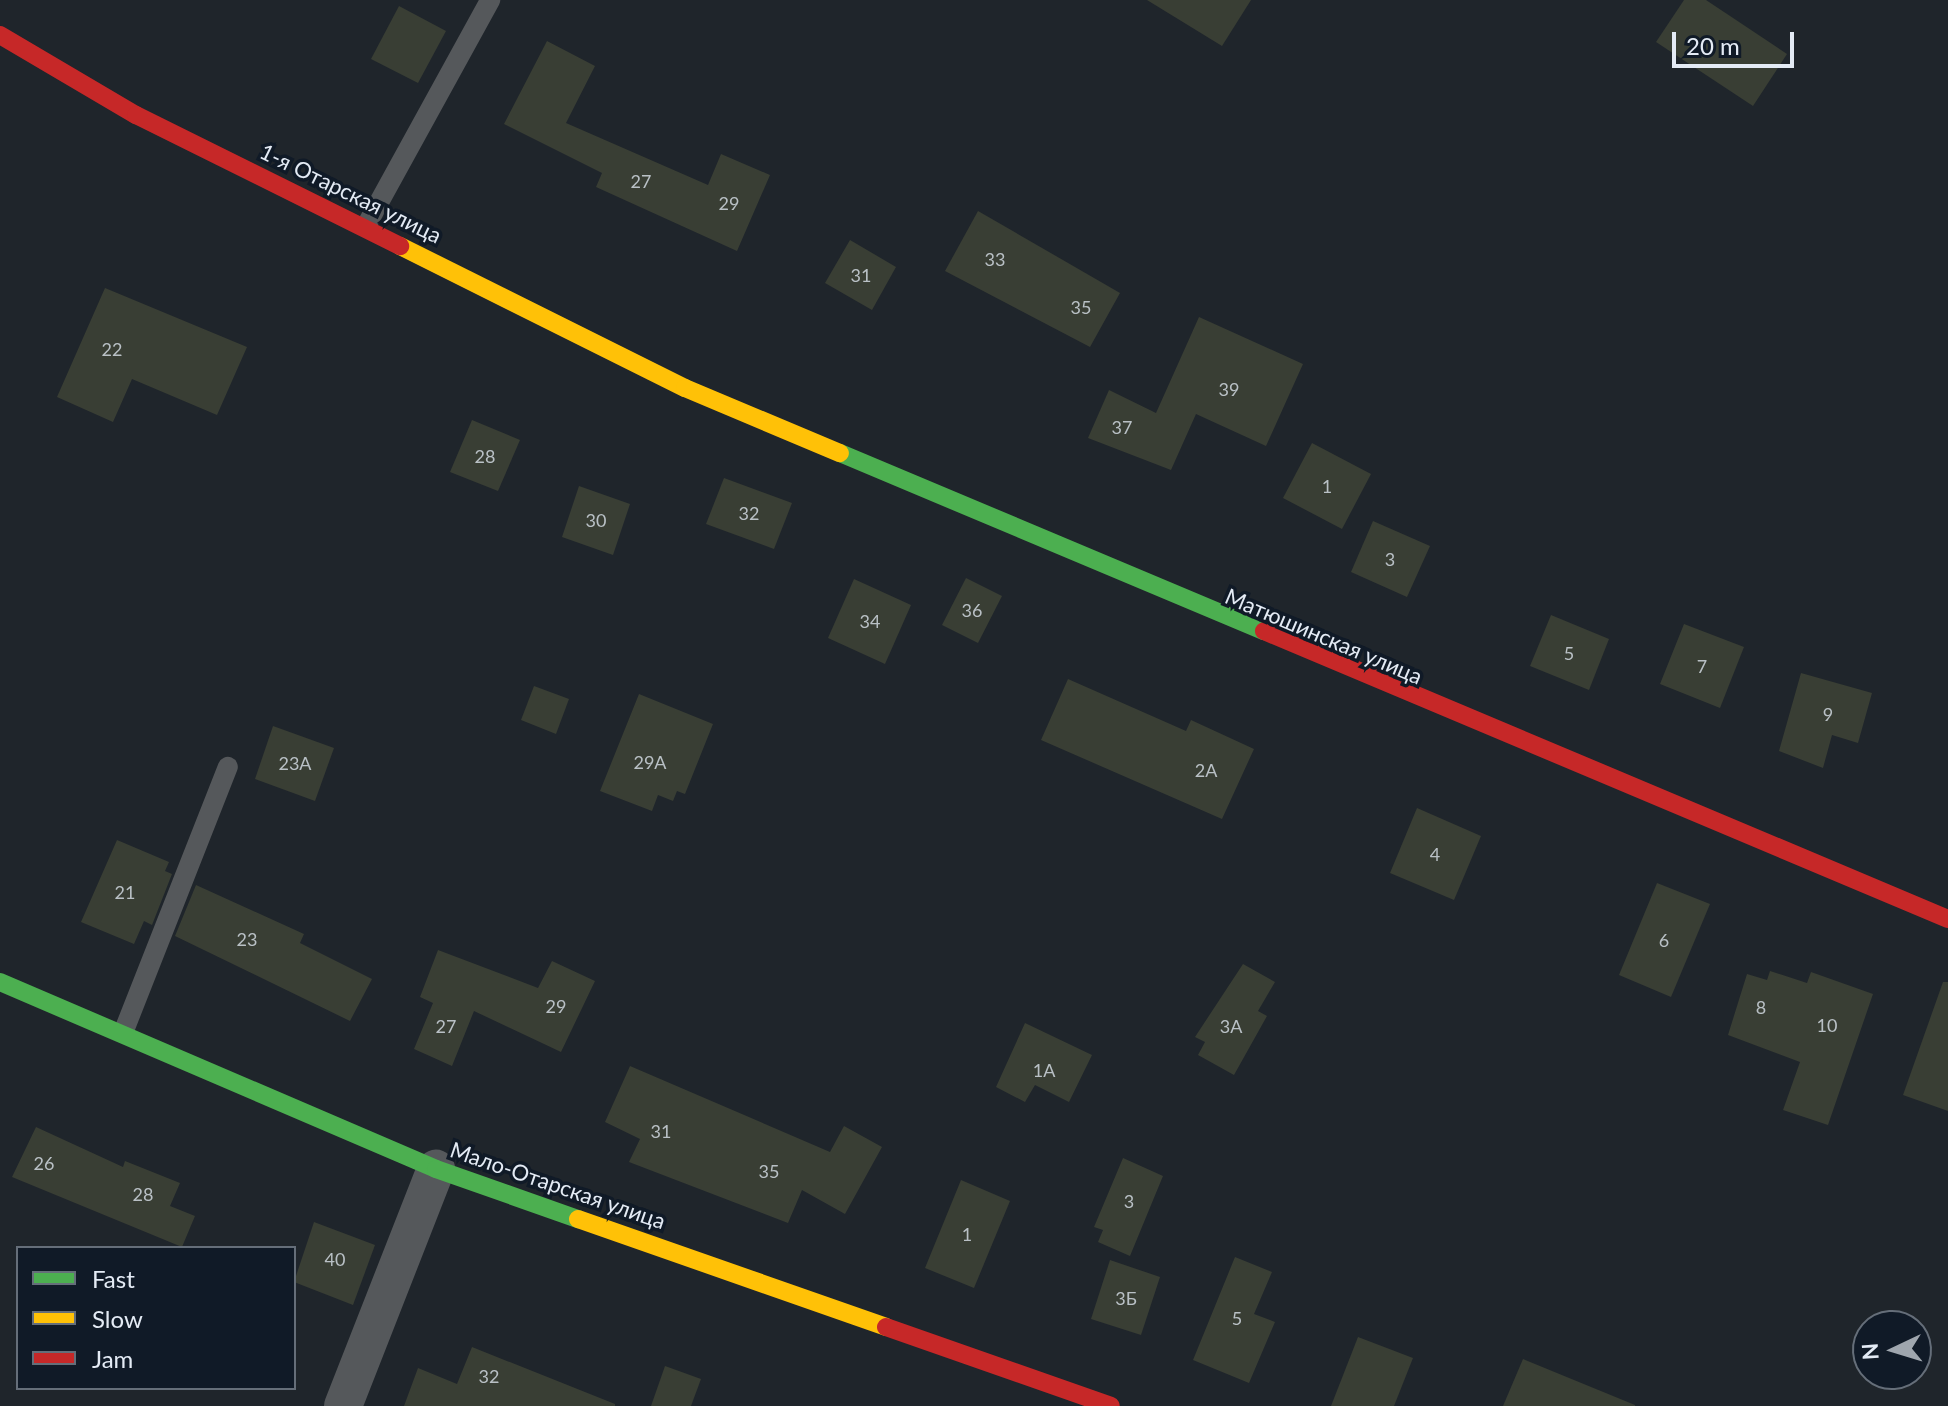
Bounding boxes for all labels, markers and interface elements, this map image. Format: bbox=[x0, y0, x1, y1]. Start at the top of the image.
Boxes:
scale bar bbox=[1676, 16, 1798, 66]
text: 20 m bbox=[1686, 31, 1740, 60]
street label: 1-я Отарская улица bbox=[256, 138, 446, 248]
house number: 27 bbox=[631, 170, 651, 192]
house number: 29 bbox=[719, 192, 739, 214]
house number: 33 bbox=[985, 248, 1005, 270]
house number: 31 bbox=[851, 264, 871, 286]
house number: 35 bbox=[1071, 296, 1091, 318]
house number: 22 bbox=[102, 338, 122, 360]
house number: 39 bbox=[1219, 378, 1239, 400]
house number: 37 bbox=[1112, 416, 1132, 438]
house number: 28 bbox=[475, 445, 495, 467]
house number: 1 bbox=[1322, 475, 1332, 497]
house number: 32 bbox=[739, 502, 759, 524]
house number: 30 bbox=[586, 509, 606, 531]
house number: 3 bbox=[1385, 548, 1395, 570]
street label: Матюшинская улица bbox=[1221, 583, 1427, 689]
house number: 36 bbox=[962, 599, 982, 621]
house number: 34 bbox=[860, 610, 880, 632]
house number: 5 bbox=[1564, 642, 1574, 664]
house number: 7 bbox=[1697, 655, 1707, 677]
house number: 9 bbox=[1823, 703, 1833, 725]
house number: 29А bbox=[633, 751, 667, 773]
house number: 23А bbox=[278, 752, 312, 774]
house number: 2А bbox=[1195, 759, 1217, 781]
house number: 4 bbox=[1430, 843, 1440, 865]
house number: 21 bbox=[115, 881, 135, 903]
house number: 23 bbox=[237, 928, 257, 950]
house number: 6 bbox=[1659, 929, 1669, 951]
house number: 29 bbox=[546, 995, 566, 1017]
house number: 8 bbox=[1756, 996, 1766, 1018]
house number: 10 bbox=[1817, 1014, 1837, 1036]
house number: 27 bbox=[436, 1015, 456, 1037]
house number: 3А bbox=[1220, 1015, 1242, 1037]
house number: 1А bbox=[1033, 1059, 1055, 1081]
house number: 31 bbox=[651, 1120, 671, 1142]
street label: Мало-Отарская улица bbox=[447, 1136, 669, 1234]
house number: 26 bbox=[34, 1152, 54, 1174]
house number: 35 bbox=[759, 1160, 779, 1182]
house number: 28 bbox=[133, 1183, 153, 1205]
house number: 3 bbox=[1124, 1190, 1134, 1212]
house number: 1 bbox=[962, 1223, 972, 1245]
legend bbox=[16, 1246, 296, 1390]
house number: 40 bbox=[325, 1248, 345, 1270]
text: Fast bbox=[92, 1264, 135, 1293]
house number: 3Б bbox=[1115, 1287, 1137, 1309]
text: Slow bbox=[92, 1304, 143, 1333]
house number: 5 bbox=[1232, 1307, 1242, 1329]
north arrow bbox=[1852, 1310, 1932, 1390]
text: N bbox=[1855, 1342, 1884, 1361]
text: Jam bbox=[92, 1344, 133, 1373]
house number: 32 bbox=[479, 1365, 499, 1387]

